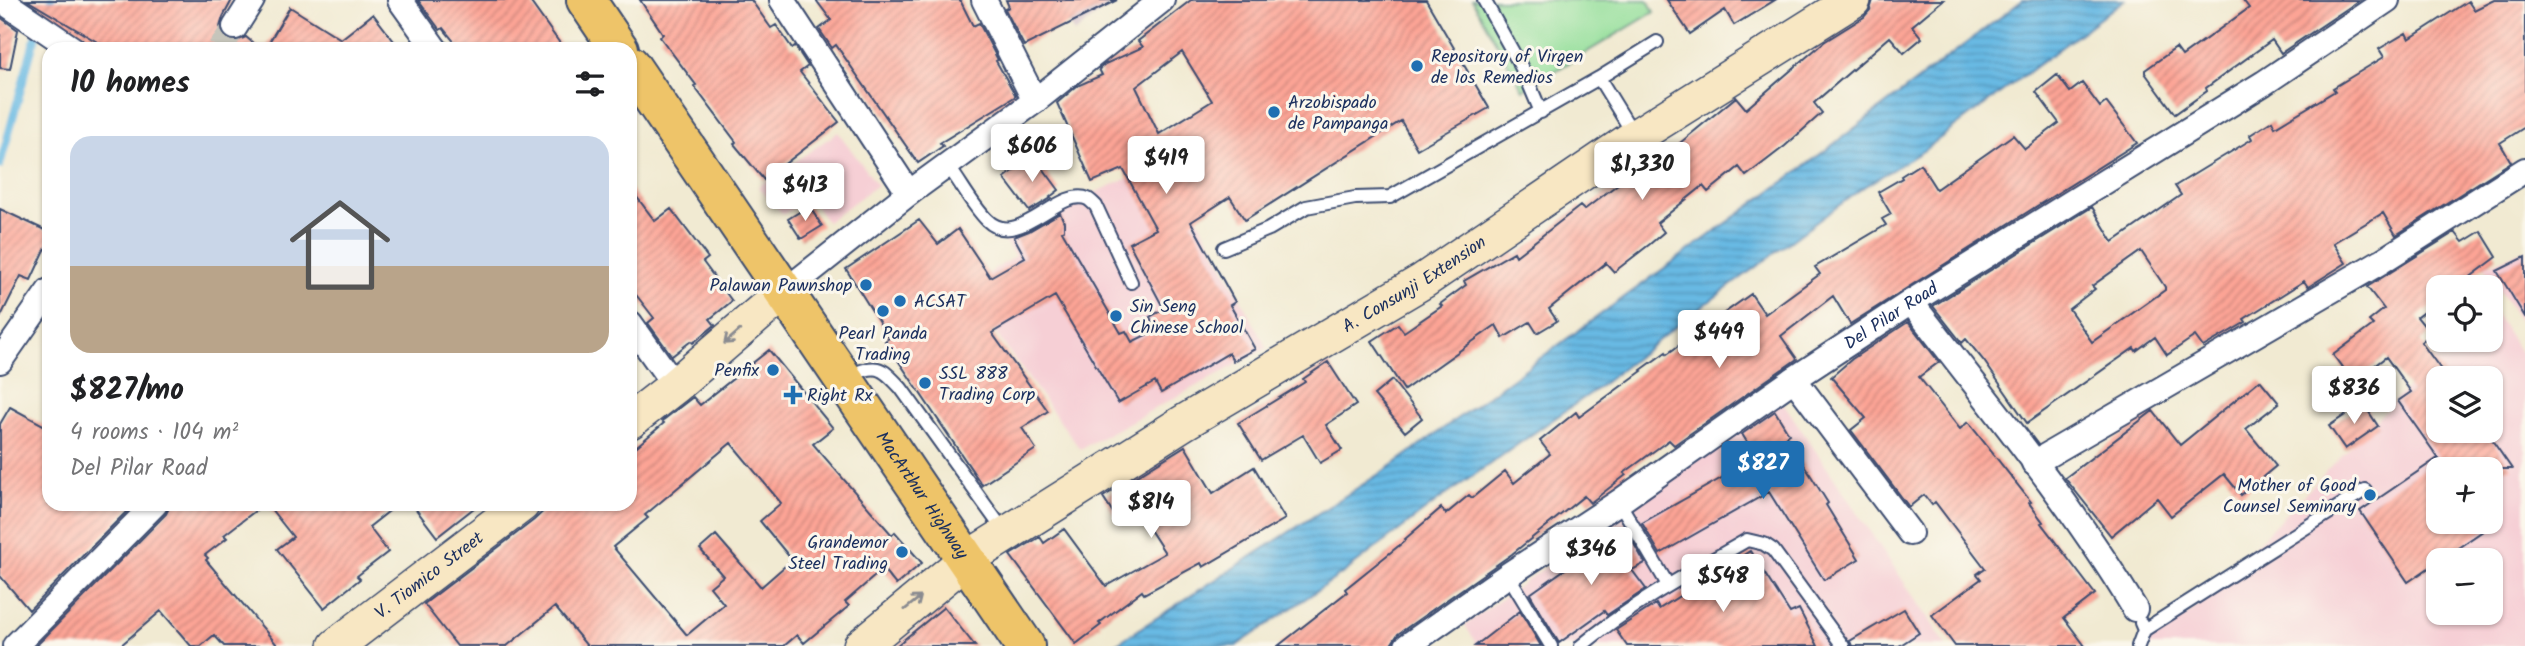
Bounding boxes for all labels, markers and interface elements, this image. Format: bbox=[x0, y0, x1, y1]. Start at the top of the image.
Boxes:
place label: Repository of Virgen de los Remedios bbox=[1431, 43, 1583, 93]
marker: Repository of Virgen de los Remedios bbox=[1409, 58, 1425, 74]
text: 10 homes bbox=[70, 60, 190, 108]
icon: filters bbox=[571, 65, 609, 103]
place label: Arzobispado de Pampanga bbox=[1288, 89, 1388, 139]
marker: Arzobispado de Pampanga bbox=[1266, 104, 1282, 120]
pin: $606 bbox=[991, 124, 1073, 184]
text: $606 bbox=[1007, 129, 1057, 165]
pin: $419 bbox=[1125, 136, 1207, 196]
text: $419 bbox=[1144, 141, 1188, 177]
pin: $1,330 bbox=[1585, 142, 1699, 202]
text: $1,330 bbox=[1610, 147, 1674, 183]
pin: $413 bbox=[764, 164, 846, 223]
text: $413 bbox=[782, 168, 828, 204]
icon: home bbox=[277, 182, 403, 308]
street label: A. Consunji Extension bbox=[1337, 229, 1493, 342]
place label: Palawan Pawnshop bbox=[710, 272, 852, 301]
street label: Del Pilar Road bbox=[1839, 275, 1945, 358]
map controls bbox=[2426, 275, 2503, 625]
button: locate bbox=[2426, 275, 2503, 352]
marker: Palawan Pawnshop bbox=[858, 277, 874, 293]
place label: ACSAT bbox=[914, 288, 967, 317]
marker: ACSAT bbox=[892, 293, 908, 309]
place label: Sin Seng Chinese School bbox=[1130, 293, 1244, 343]
marker: Pearl Panda Trading bbox=[875, 303, 891, 319]
marker: Sin Seng Chinese School bbox=[1108, 308, 1124, 324]
pin: $449 bbox=[1678, 310, 1760, 370]
text: $449 bbox=[1694, 315, 1744, 351]
place label: Pearl Panda Trading bbox=[838, 320, 928, 370]
one-way arrow bbox=[724, 329, 742, 345]
place label: Penfix bbox=[714, 357, 759, 386]
place label: SSL 888 Trading Corp bbox=[939, 360, 1036, 410]
marker: Penfix bbox=[765, 362, 781, 378]
pin: $836 bbox=[2313, 366, 2395, 426]
button: layers bbox=[2426, 366, 2503, 443]
text: $827/mo bbox=[70, 367, 184, 415]
text: $836 bbox=[2328, 371, 2380, 407]
marker: SSL 888 Trading Corp bbox=[917, 375, 933, 391]
place label: Right Rx bbox=[807, 382, 873, 411]
marker: Right Rx bbox=[785, 387, 801, 403]
text: 4 rooms · 104 m² bbox=[70, 415, 238, 451]
street label: MacArthur Highway bbox=[867, 426, 975, 566]
pin: $827 bbox=[1722, 442, 1804, 501]
text: $827 bbox=[1737, 446, 1789, 482]
text: Del Pilar Road bbox=[70, 451, 207, 487]
button: + bbox=[2426, 457, 2503, 534]
place label: Mother of Good Counsel Seminary bbox=[2223, 472, 2357, 522]
pin: $814 bbox=[1110, 480, 1192, 540]
text: $814 bbox=[1128, 485, 1174, 521]
marker: Mother of Good Counsel Seminary bbox=[2362, 487, 2378, 503]
street label: V. Tiomico Street bbox=[369, 524, 492, 627]
pin: $346 bbox=[1550, 528, 1632, 587]
place label: Grandemor Steel Trading bbox=[788, 529, 889, 579]
text: $346 bbox=[1565, 532, 1617, 568]
marker: Grandemor Steel Trading bbox=[894, 544, 910, 560]
button: − bbox=[2426, 548, 2503, 625]
pin: $548 bbox=[1682, 554, 1764, 614]
text: $548 bbox=[1697, 559, 1749, 595]
one-way arrow bbox=[904, 595, 922, 610]

